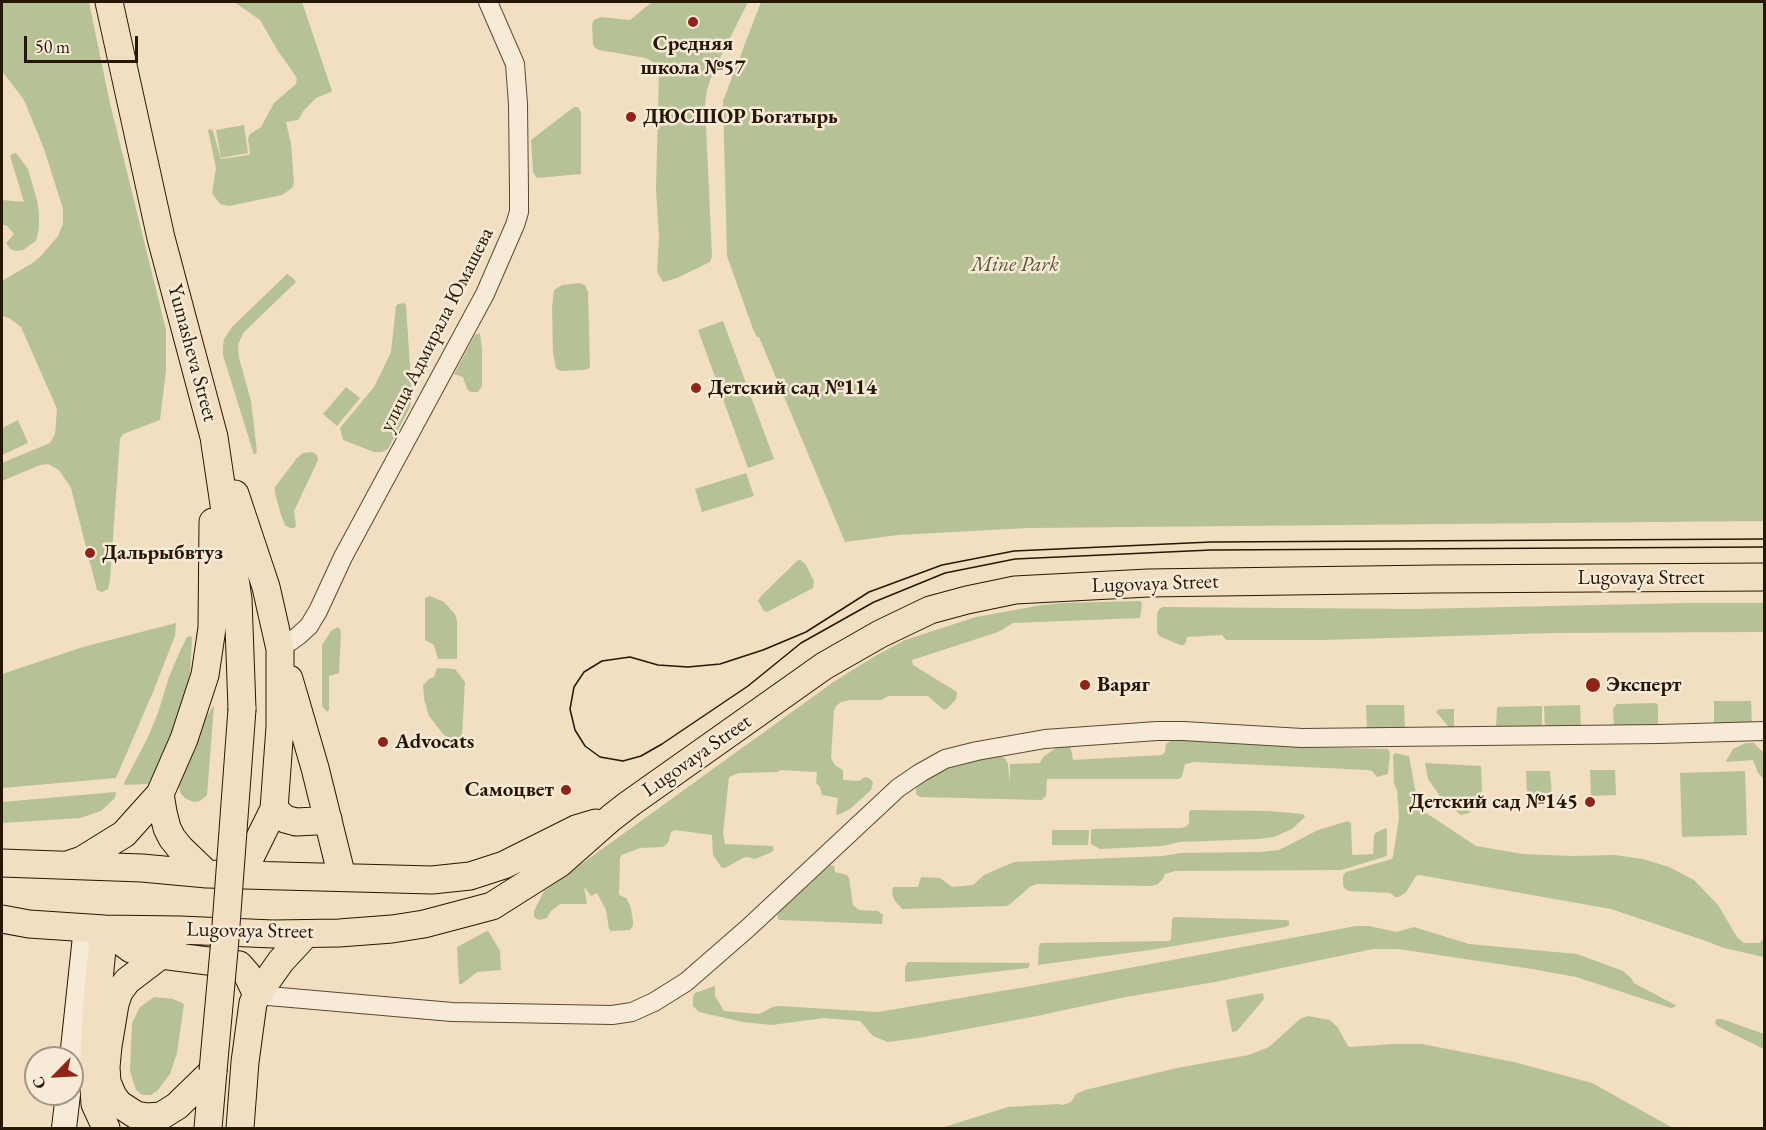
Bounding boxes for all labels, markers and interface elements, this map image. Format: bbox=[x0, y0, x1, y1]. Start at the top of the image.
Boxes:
marker: Средняя школа №57 bbox=[686, 15, 700, 29]
scale bar bbox=[27, 24, 141, 62]
place label: Средняя школа №57 bbox=[640, 31, 746, 81]
text: 50 m bbox=[35, 35, 70, 58]
place label: ДЮСШОР Богатырь bbox=[643, 104, 838, 130]
marker: ДЮСШОР Богатырь bbox=[624, 110, 638, 124]
street label: улица Адмирала Юмашева bbox=[374, 224, 500, 436]
park label: Mine Park bbox=[971, 252, 1059, 278]
street label: Yumasheva Street bbox=[162, 281, 222, 425]
place label: Детский сад №114 bbox=[708, 375, 877, 401]
marker: Детский сад №114 bbox=[689, 381, 703, 395]
place label: Дальрыбвтуз bbox=[102, 540, 223, 566]
marker: Дальрыбвтуз bbox=[83, 546, 97, 560]
street label: Lugovaya Street bbox=[1577, 565, 1705, 591]
street label: Lugovaya Street bbox=[1091, 569, 1219, 599]
place label: Варяг bbox=[1097, 672, 1150, 698]
place label: Эксперт bbox=[1606, 672, 1681, 698]
marker: Эксперт bbox=[1584, 676, 1602, 694]
marker: Варяг bbox=[1078, 678, 1092, 692]
street label: Lugovaya Street bbox=[638, 709, 756, 803]
place label: Advocats bbox=[395, 729, 474, 755]
marker: Advocats bbox=[376, 735, 390, 749]
place label: Самоцвет bbox=[465, 777, 554, 803]
marker: Самоцвет bbox=[559, 783, 573, 797]
place label: Детский сад №145 bbox=[1409, 789, 1578, 815]
marker: Детский сад №145 bbox=[1583, 795, 1597, 809]
street label: Lugovaya Street bbox=[186, 917, 314, 945]
north arrow bbox=[24, 1046, 84, 1106]
text: С bbox=[27, 1073, 51, 1092]

